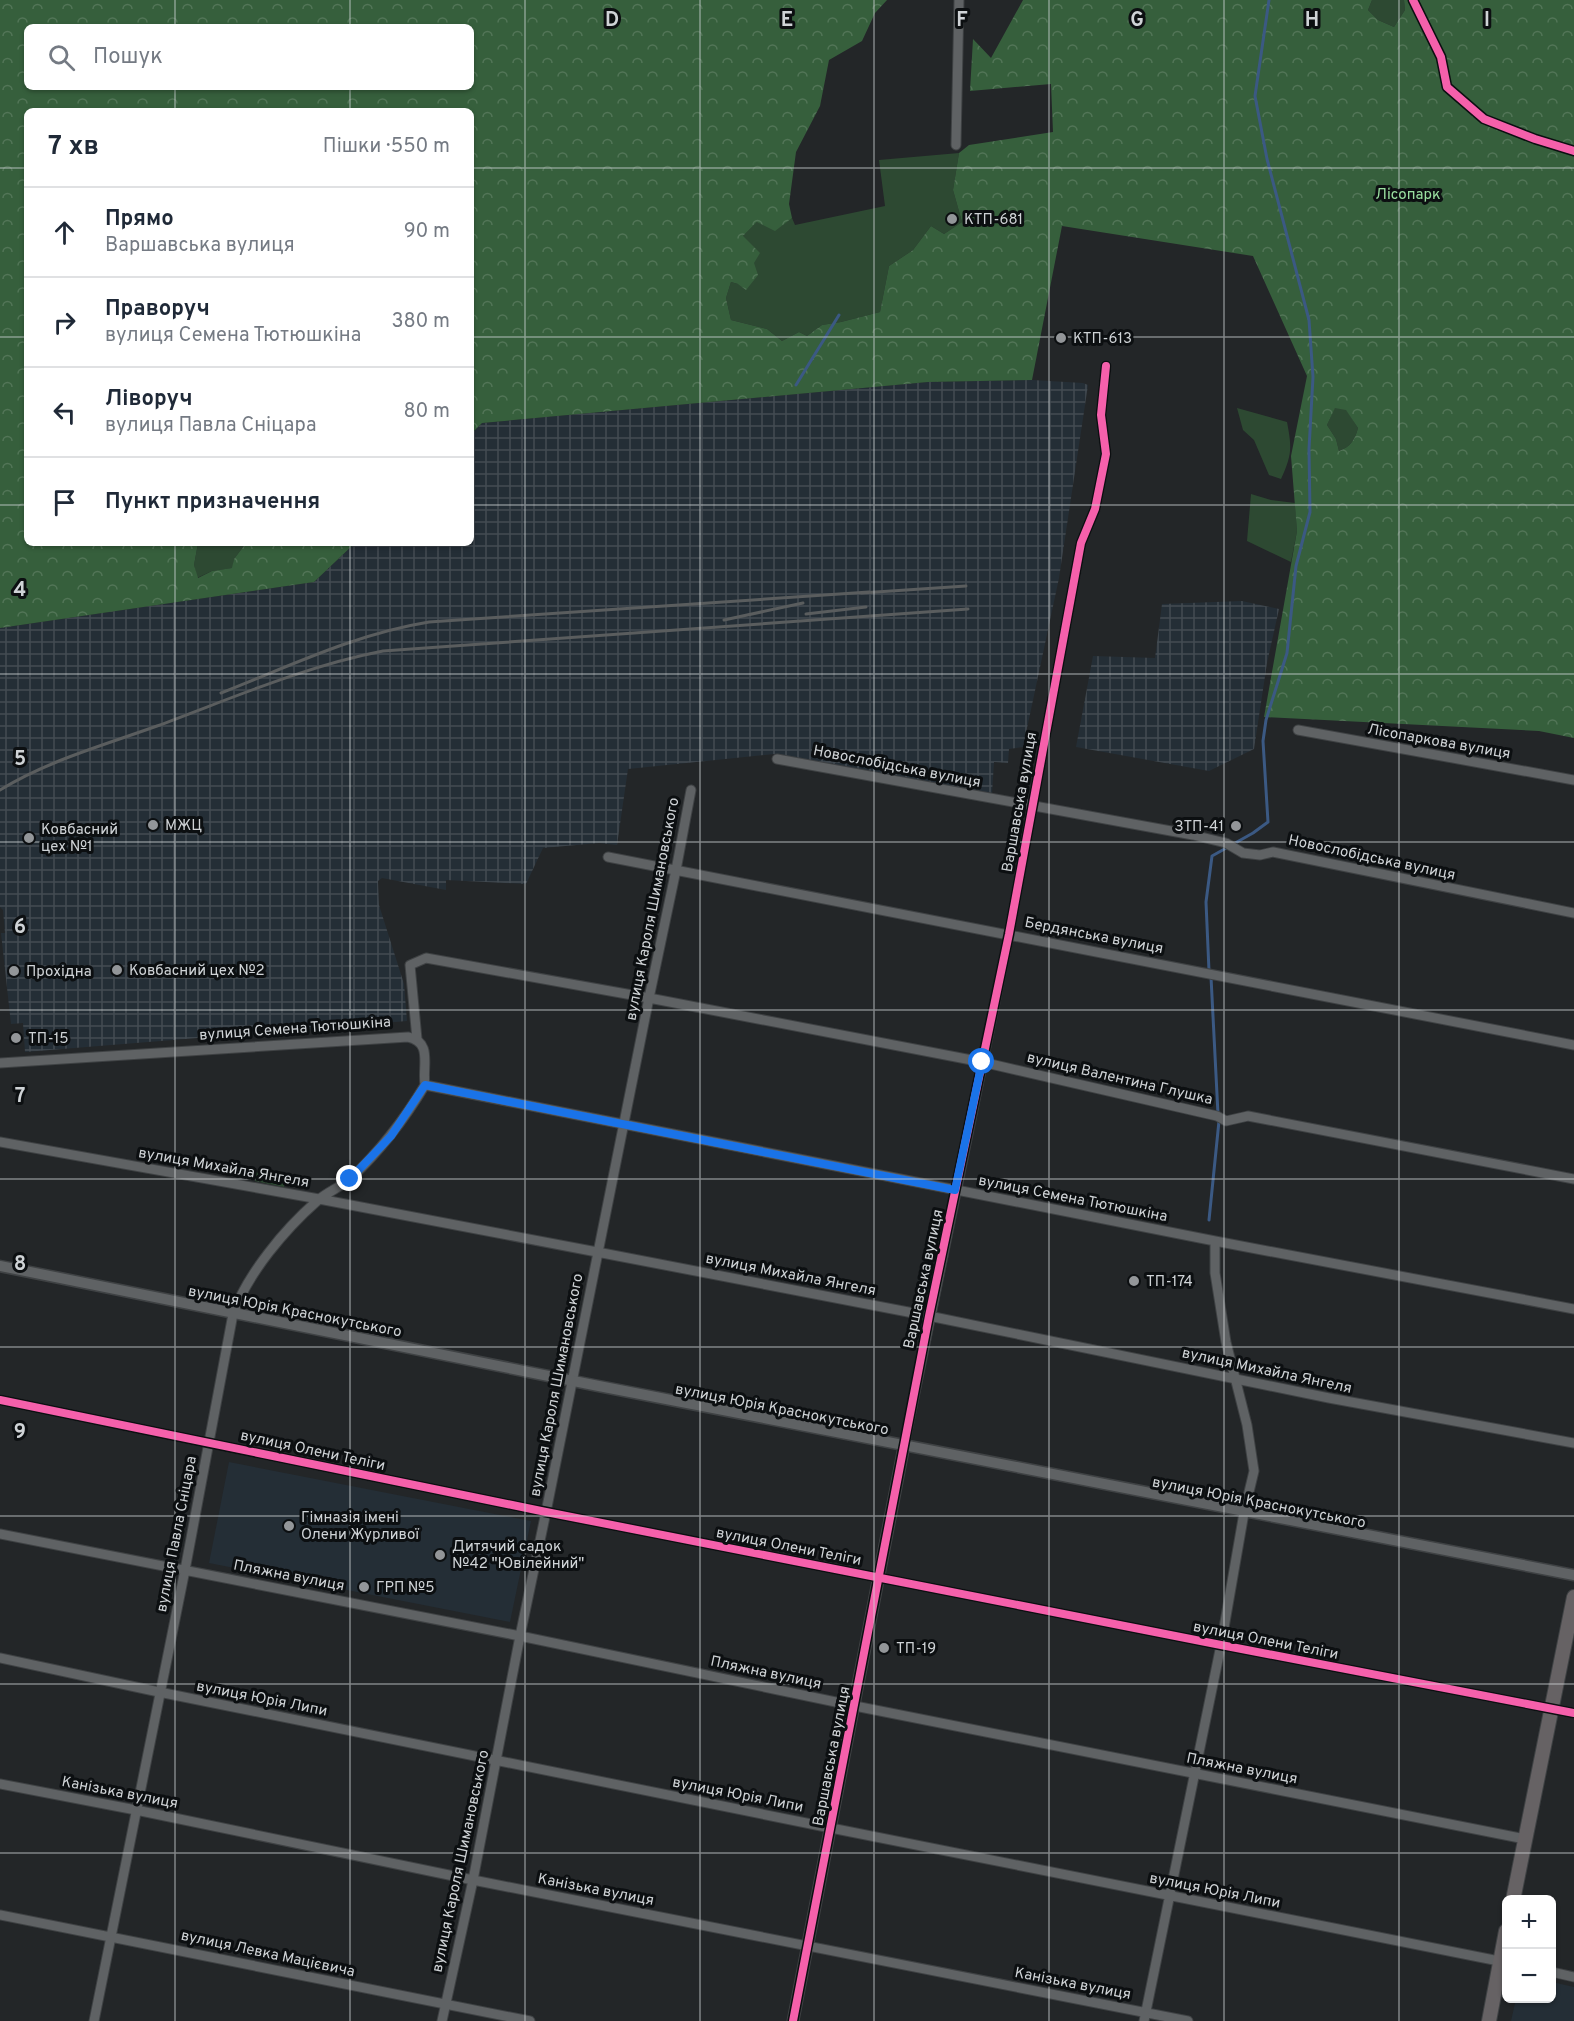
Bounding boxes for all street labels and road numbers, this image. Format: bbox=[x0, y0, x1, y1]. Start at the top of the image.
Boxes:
street label: Лісопаркова вулиця bbox=[1366, 721, 1512, 764]
street label: Варшавська вулиця bbox=[999, 731, 1042, 874]
street label: Новослобідська вулиця bbox=[811, 742, 982, 793]
street label: вулиця Кароля Шимановського bbox=[623, 796, 684, 1022]
street label: Новослобідська вулиця bbox=[1286, 831, 1457, 885]
street label: Бердянська вулиця bbox=[1023, 914, 1165, 959]
street label: вулиця Семена Тютюшкіна bbox=[199, 1013, 392, 1046]
street label: вулиця Валентина Глушка bbox=[1025, 1049, 1215, 1110]
street label: вулиця Михайла Янгеля bbox=[137, 1144, 311, 1193]
street label: вулиця Семена Тютюшкіна bbox=[977, 1172, 1169, 1227]
street label: Варшавська вулиця bbox=[900, 1208, 949, 1351]
street label: вулиця Михайла Янгеля bbox=[704, 1250, 878, 1301]
street label: вулиця Кароля Шимановського bbox=[527, 1272, 588, 1498]
street label: вулиця Юрія Краснокутського bbox=[186, 1282, 403, 1343]
street label: вулиця Михайла Янгеля bbox=[1180, 1344, 1353, 1399]
street label: вулиця Юрія Краснокутського bbox=[673, 1380, 890, 1441]
street label: вулиця Олени Теліги bbox=[238, 1427, 387, 1476]
street label: вулиця Павла Сніцара bbox=[153, 1455, 202, 1614]
street label: вулиця Юрія Краснокутського bbox=[1150, 1473, 1367, 1534]
street label: вулиця Олени Теліги bbox=[714, 1524, 863, 1571]
street label: Пляжна вулиця bbox=[232, 1556, 346, 1597]
street label: вулиця Олени Теліги bbox=[1191, 1618, 1340, 1665]
street label: Пляжна вулиця bbox=[709, 1652, 823, 1694]
street label: вулиця Юрія Липи bbox=[195, 1677, 329, 1721]
street label: Варшавська вулиця bbox=[810, 1685, 855, 1828]
street label: вулиця Кароля Шимановського bbox=[429, 1748, 494, 1974]
street label: Пляжна вулиця bbox=[1185, 1749, 1299, 1790]
street label: Канізька вулиця bbox=[60, 1773, 179, 1814]
street label: вулиця Юрія Липи bbox=[671, 1773, 805, 1817]
street label: вулиця Юрія Липи bbox=[1148, 1869, 1282, 1913]
street label: Канізька вулиця bbox=[536, 1870, 655, 1911]
street label: вулиця Левка Мацієвича bbox=[179, 1927, 356, 1982]
street label: Канізька вулиця bbox=[1013, 1964, 1132, 2005]

